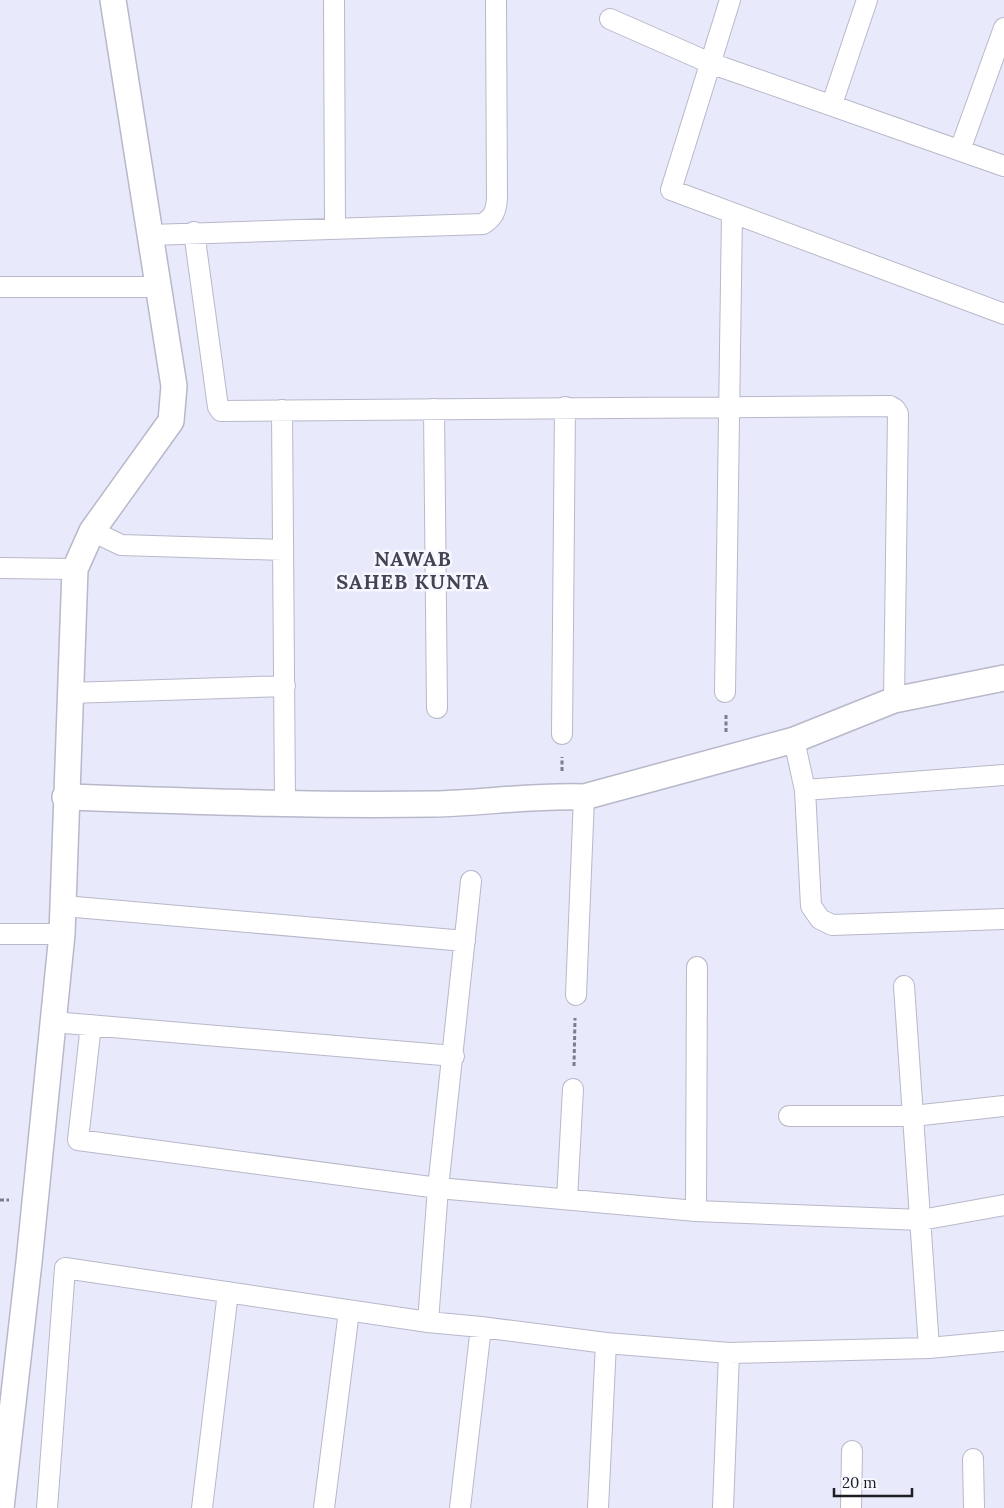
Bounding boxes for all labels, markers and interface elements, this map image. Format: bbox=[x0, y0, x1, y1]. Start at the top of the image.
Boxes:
district label: NAWAB SAHEB KUNTA bbox=[336, 546, 490, 594]
scale bar bbox=[834, 1466, 912, 1498]
text: 20 m bbox=[842, 1473, 877, 1492]

